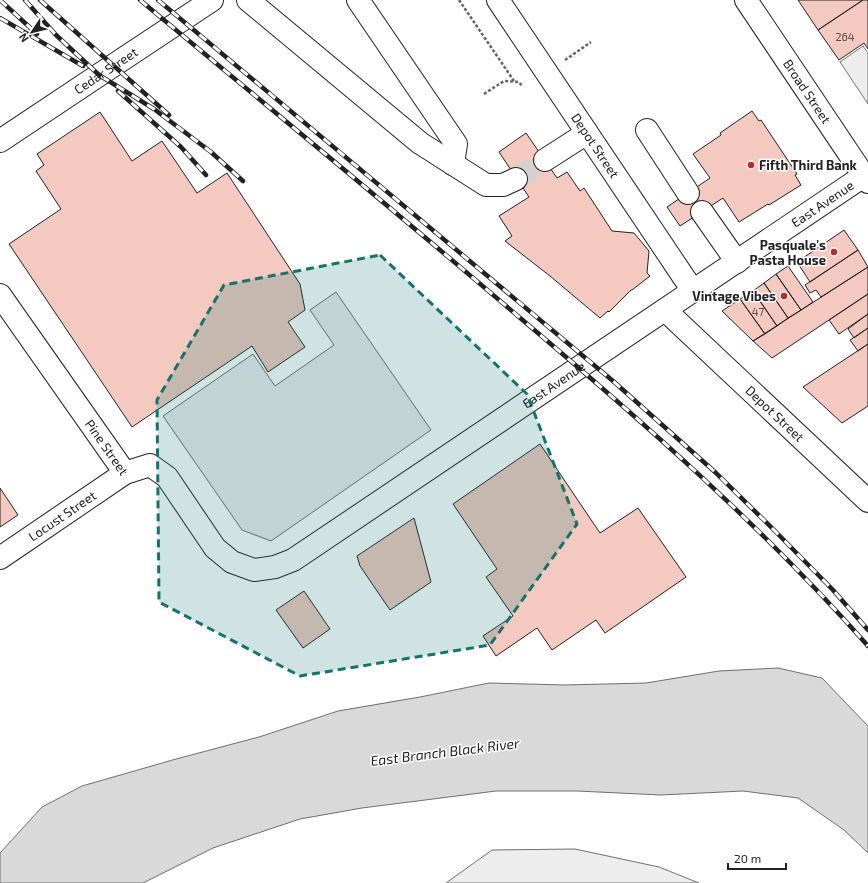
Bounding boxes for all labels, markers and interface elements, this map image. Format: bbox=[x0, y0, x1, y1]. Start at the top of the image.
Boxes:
north arrow bbox=[12, 12, 52, 52]
house number: 264 bbox=[835, 30, 855, 43]
text: N bbox=[16, 31, 31, 45]
street label: Cedar Street bbox=[71, 44, 141, 97]
street label: Broad Street bbox=[780, 56, 835, 127]
street label: Depot Street bbox=[568, 110, 623, 181]
place label: Fifth Third Bank bbox=[759, 157, 858, 173]
marker: Fifth Third Bank bbox=[746, 160, 756, 170]
street label: East Avenue bbox=[788, 177, 857, 230]
place label: Pasquale's Pasta House bbox=[750, 237, 826, 268]
marker: Pasquale's Pasta House bbox=[829, 247, 839, 257]
place label: Vintage Vibes bbox=[692, 288, 776, 304]
marker: Vintage Vibes bbox=[779, 291, 789, 301]
house number: 47 bbox=[752, 305, 765, 318]
street label: East Avenue bbox=[519, 358, 588, 411]
street label: Depot Street bbox=[742, 382, 808, 445]
street label: Pine Street bbox=[82, 416, 132, 478]
street label: Locust Street bbox=[25, 487, 99, 544]
water label: East Branch Black River bbox=[369, 734, 521, 769]
scale bar bbox=[728, 845, 786, 871]
text: 20 m bbox=[734, 851, 761, 865]

